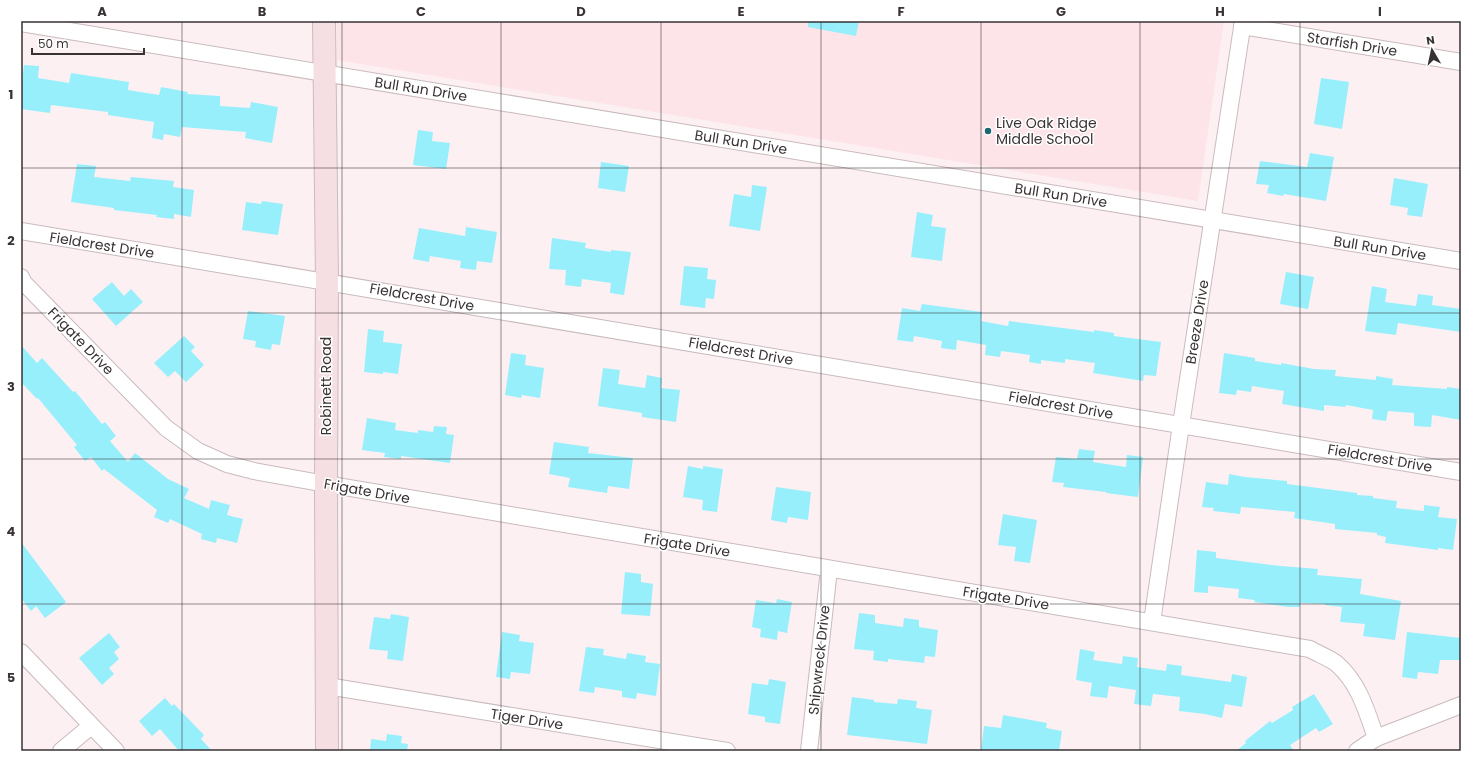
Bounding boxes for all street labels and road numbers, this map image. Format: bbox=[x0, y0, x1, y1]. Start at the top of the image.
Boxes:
street label: Starfish Drive bbox=[1305, 27, 1399, 61]
street label: Bull Run Drive bbox=[373, 72, 469, 106]
street label: Bull Run Drive bbox=[693, 125, 789, 159]
street label: Bull Run Drive bbox=[1013, 178, 1109, 212]
street label: Fieldcrest Drive bbox=[48, 227, 156, 263]
street label: Bull Run Drive bbox=[1332, 231, 1428, 265]
street label: Fieldcrest Drive bbox=[368, 278, 476, 316]
street label: Breeze Drive bbox=[1180, 278, 1214, 366]
street label: Frigate Drive bbox=[43, 303, 119, 380]
street label: Fieldcrest Drive bbox=[687, 332, 795, 370]
street label: Robinett Road bbox=[316, 337, 336, 435]
street label: Fieldcrest Drive bbox=[1007, 386, 1115, 424]
street label: Fieldcrest Drive bbox=[1326, 439, 1434, 477]
street label: Frigate Drive bbox=[322, 474, 412, 508]
street label: Frigate Drive bbox=[642, 528, 732, 562]
street label: Frigate Drive bbox=[961, 581, 1051, 615]
street label: Shipwreck Drive bbox=[803, 604, 835, 716]
street label: Tiger Drive bbox=[489, 703, 565, 735]

